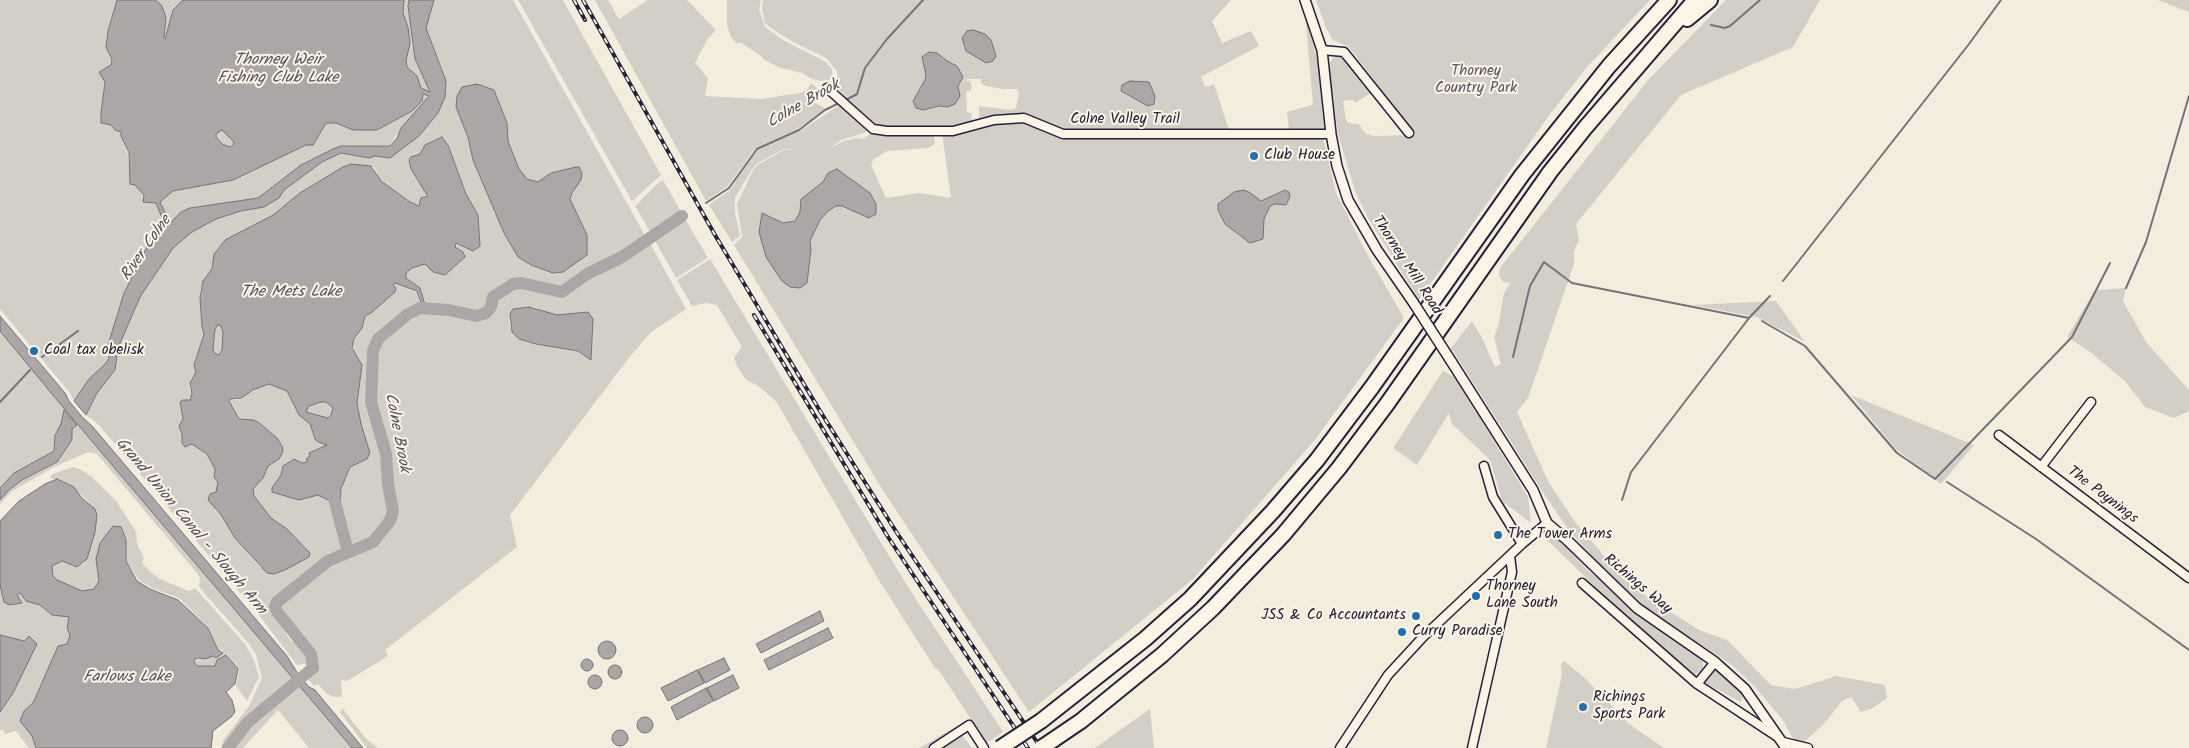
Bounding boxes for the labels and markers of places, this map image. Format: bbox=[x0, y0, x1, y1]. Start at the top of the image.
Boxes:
place label: Club House bbox=[1264, 147, 1335, 165]
marker: Club House bbox=[1248, 150, 1260, 162]
place label: Coal tax obelisk bbox=[44, 342, 144, 360]
marker: Coal tax obelisk bbox=[28, 345, 40, 357]
place label: The Tower Arms bbox=[1508, 526, 1612, 544]
marker: The Tower Arms bbox=[1492, 529, 1504, 541]
place label: Thorney Lane South bbox=[1486, 578, 1558, 613]
marker: Thorney Lane South bbox=[1470, 590, 1482, 602]
place label: JSS & Co Accountants bbox=[1261, 607, 1406, 625]
marker: JSS & Co Accountants bbox=[1410, 610, 1422, 622]
place label: Curry Paradise bbox=[1412, 623, 1503, 641]
marker: Curry Paradise bbox=[1396, 626, 1408, 638]
place label: Richings Sports Park bbox=[1593, 689, 1665, 724]
marker: Richings Sports Park bbox=[1577, 701, 1589, 713]

